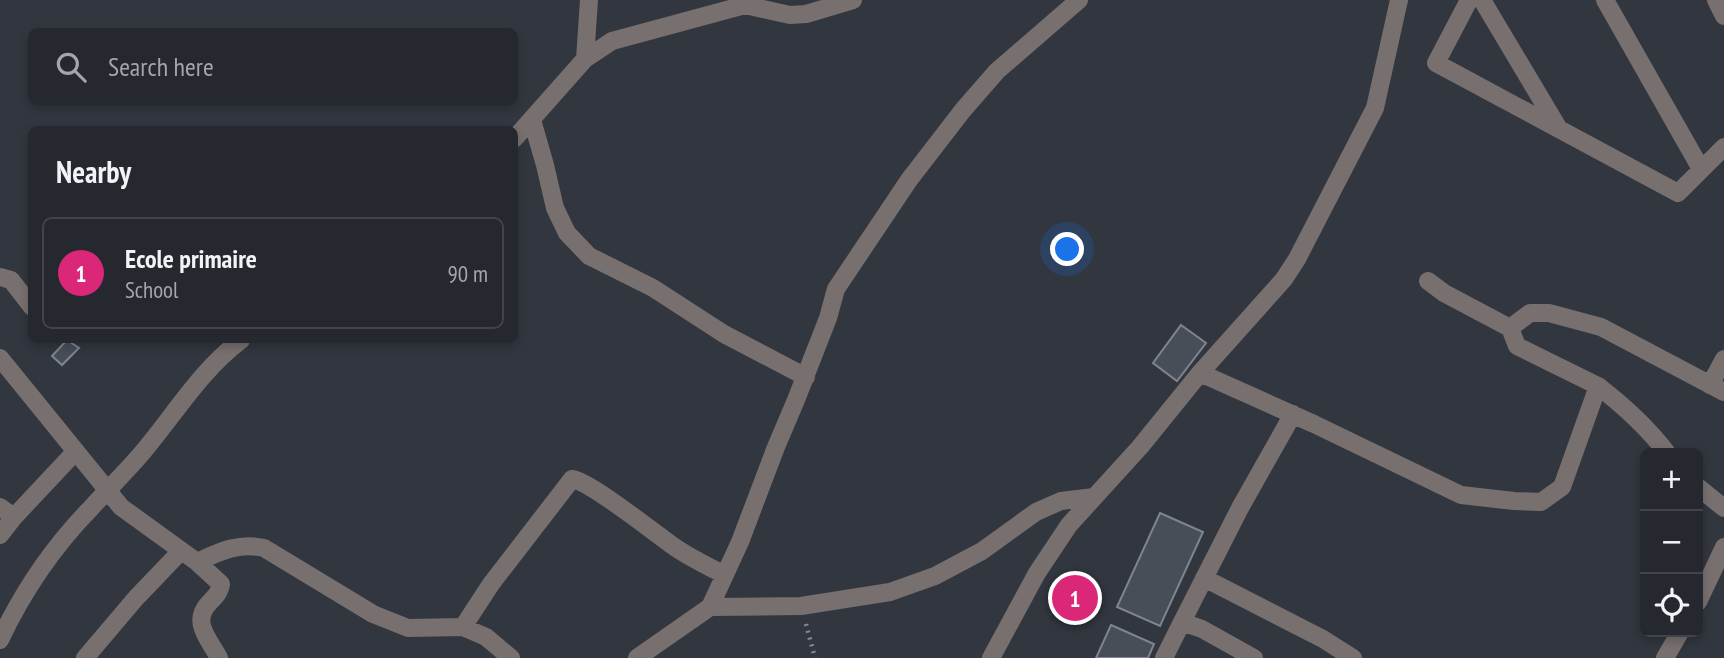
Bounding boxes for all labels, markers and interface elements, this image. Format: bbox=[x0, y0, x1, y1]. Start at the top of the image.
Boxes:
search box bbox=[28, 28, 518, 105]
icon: search bbox=[52, 48, 90, 86]
text: Search here bbox=[108, 50, 214, 83]
text: Nearby bbox=[56, 152, 131, 191]
your location bbox=[1050, 232, 1084, 266]
text: Ecole primaire bbox=[125, 242, 257, 275]
text: 1 bbox=[76, 259, 87, 288]
text: 90 m bbox=[447, 259, 488, 288]
text: School bbox=[125, 275, 178, 304]
map controls bbox=[1640, 448, 1703, 637]
button: + bbox=[1640, 448, 1703, 511]
button: − bbox=[1640, 511, 1703, 574]
pin: 1 bbox=[1052, 572, 1098, 624]
button: locate bbox=[1640, 574, 1703, 637]

